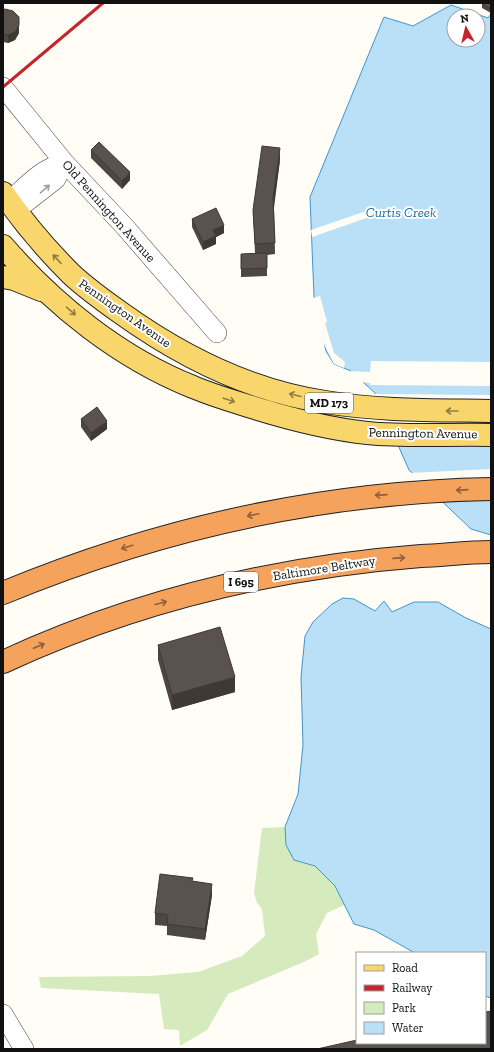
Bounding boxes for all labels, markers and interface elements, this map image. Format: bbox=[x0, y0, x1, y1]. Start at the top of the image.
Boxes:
north arrow bbox=[446, 8, 486, 48]
text: N bbox=[460, 11, 470, 26]
street label: Old Pennington Avenue bbox=[59, 157, 159, 265]
one-way arrow bbox=[39, 184, 50, 193]
water label: Curtis Creek bbox=[366, 204, 436, 221]
one-way arrow bbox=[52, 254, 62, 264]
street label: Pennington Avenue bbox=[76, 276, 174, 350]
one-way arrow bbox=[66, 307, 77, 316]
one-way arrow bbox=[289, 391, 302, 399]
road number: MD 173 bbox=[305, 393, 353, 413]
one-way arrow bbox=[222, 397, 235, 404]
one-way arrow bbox=[446, 407, 459, 415]
street label: Pennington Avenue bbox=[368, 425, 478, 441]
one-way arrow bbox=[456, 487, 469, 494]
one-way arrow bbox=[375, 492, 388, 499]
one-way arrow bbox=[247, 512, 260, 520]
one-way arrow bbox=[121, 544, 134, 551]
street label: Baltimore Beltway bbox=[272, 552, 377, 583]
one-way arrow bbox=[392, 555, 405, 562]
road number: I 695 bbox=[224, 572, 258, 592]
one-way arrow bbox=[155, 598, 168, 606]
one-way arrow bbox=[33, 642, 45, 650]
legend bbox=[356, 952, 486, 1044]
text: Road bbox=[392, 961, 418, 975]
text: Railway bbox=[392, 981, 433, 995]
text: Park bbox=[392, 1001, 417, 1015]
text: Water bbox=[392, 1021, 424, 1035]

